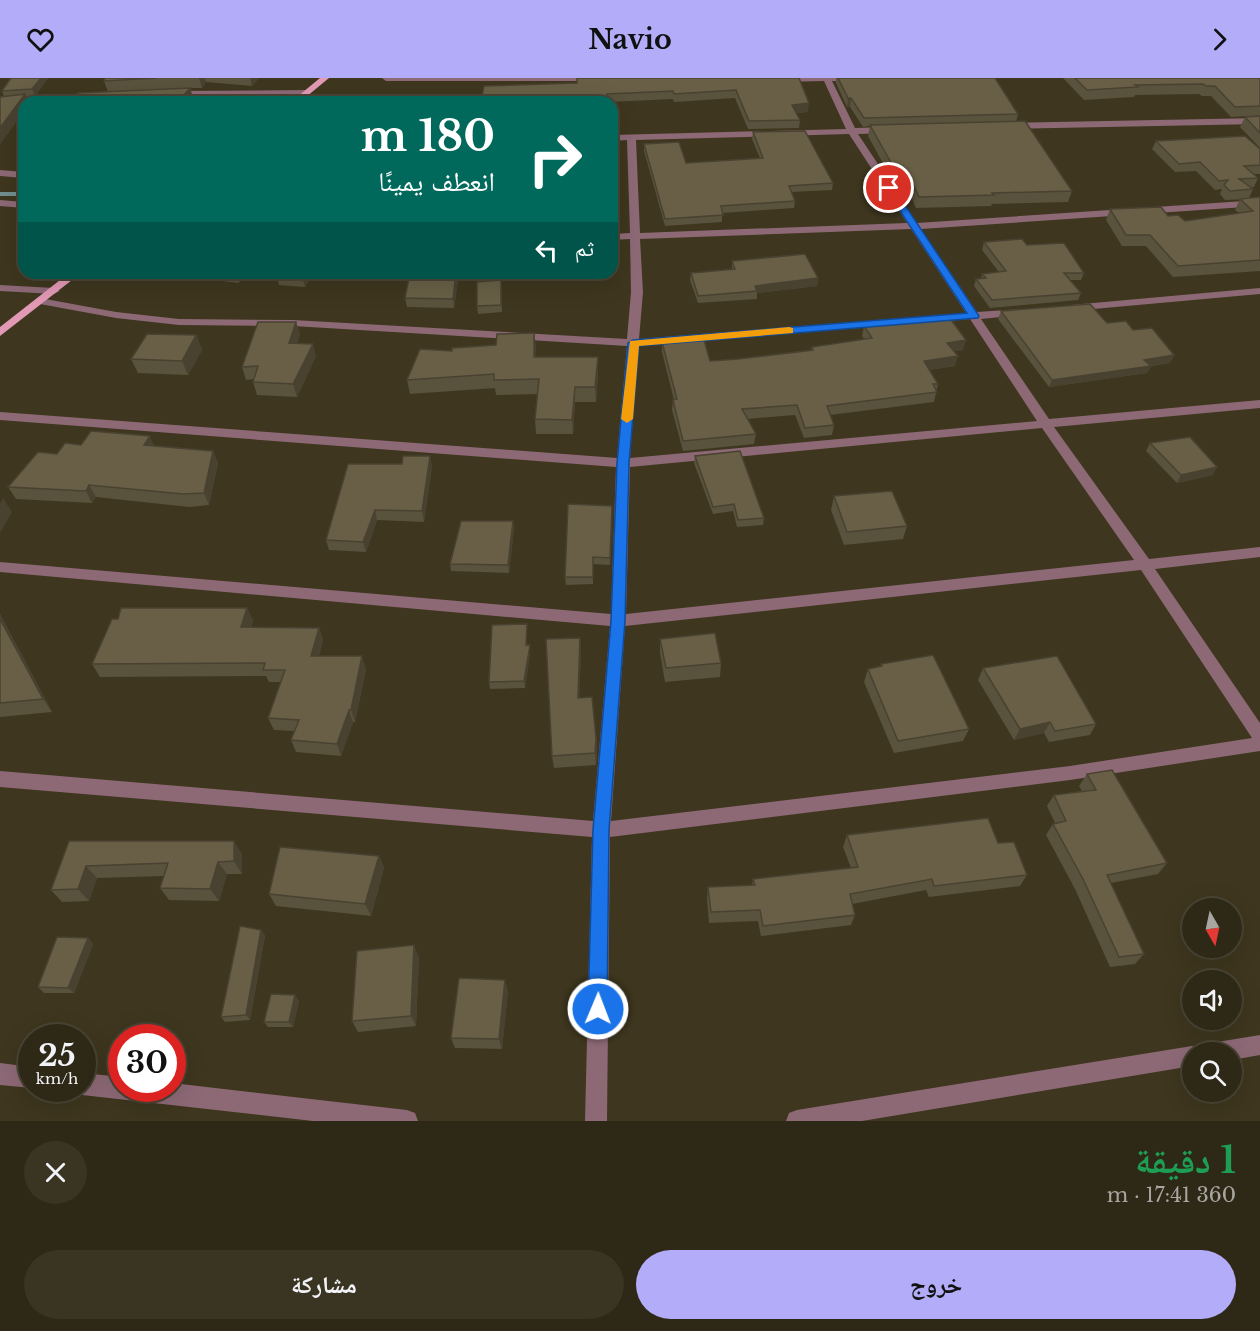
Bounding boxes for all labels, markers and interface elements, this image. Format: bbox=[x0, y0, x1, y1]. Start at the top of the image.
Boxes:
icon: heart bbox=[24, 23, 57, 56]
text: Navio bbox=[588, 23, 672, 56]
icon: forward bbox=[1203, 23, 1236, 56]
text: 180 m bbox=[361, 110, 495, 162]
icon: right bbox=[516, 120, 594, 198]
pin bbox=[863, 162, 914, 213]
text: انعطف يمينًا bbox=[378, 165, 495, 198]
icon: arrive bbox=[872, 171, 905, 204]
icon: left bbox=[530, 234, 563, 267]
text: ثم bbox=[575, 235, 594, 262]
north arrow bbox=[1182, 898, 1242, 958]
map controls bbox=[1182, 898, 1242, 1102]
button: sound bbox=[1182, 970, 1242, 1030]
position arrow bbox=[566, 977, 630, 1041]
speed limit sign: 30 bbox=[108, 1024, 186, 1102]
text: 25 bbox=[38, 1037, 76, 1074]
button: search bbox=[1182, 1042, 1242, 1102]
text: km/h bbox=[36, 1069, 78, 1088]
text: 1 دقيقة bbox=[1135, 1138, 1236, 1183]
button: close bbox=[24, 1141, 87, 1204]
text: 360 m · 17:41 bbox=[1107, 1183, 1236, 1207]
button: مشاركة bbox=[24, 1250, 624, 1319]
button: خروج bbox=[636, 1250, 1236, 1319]

